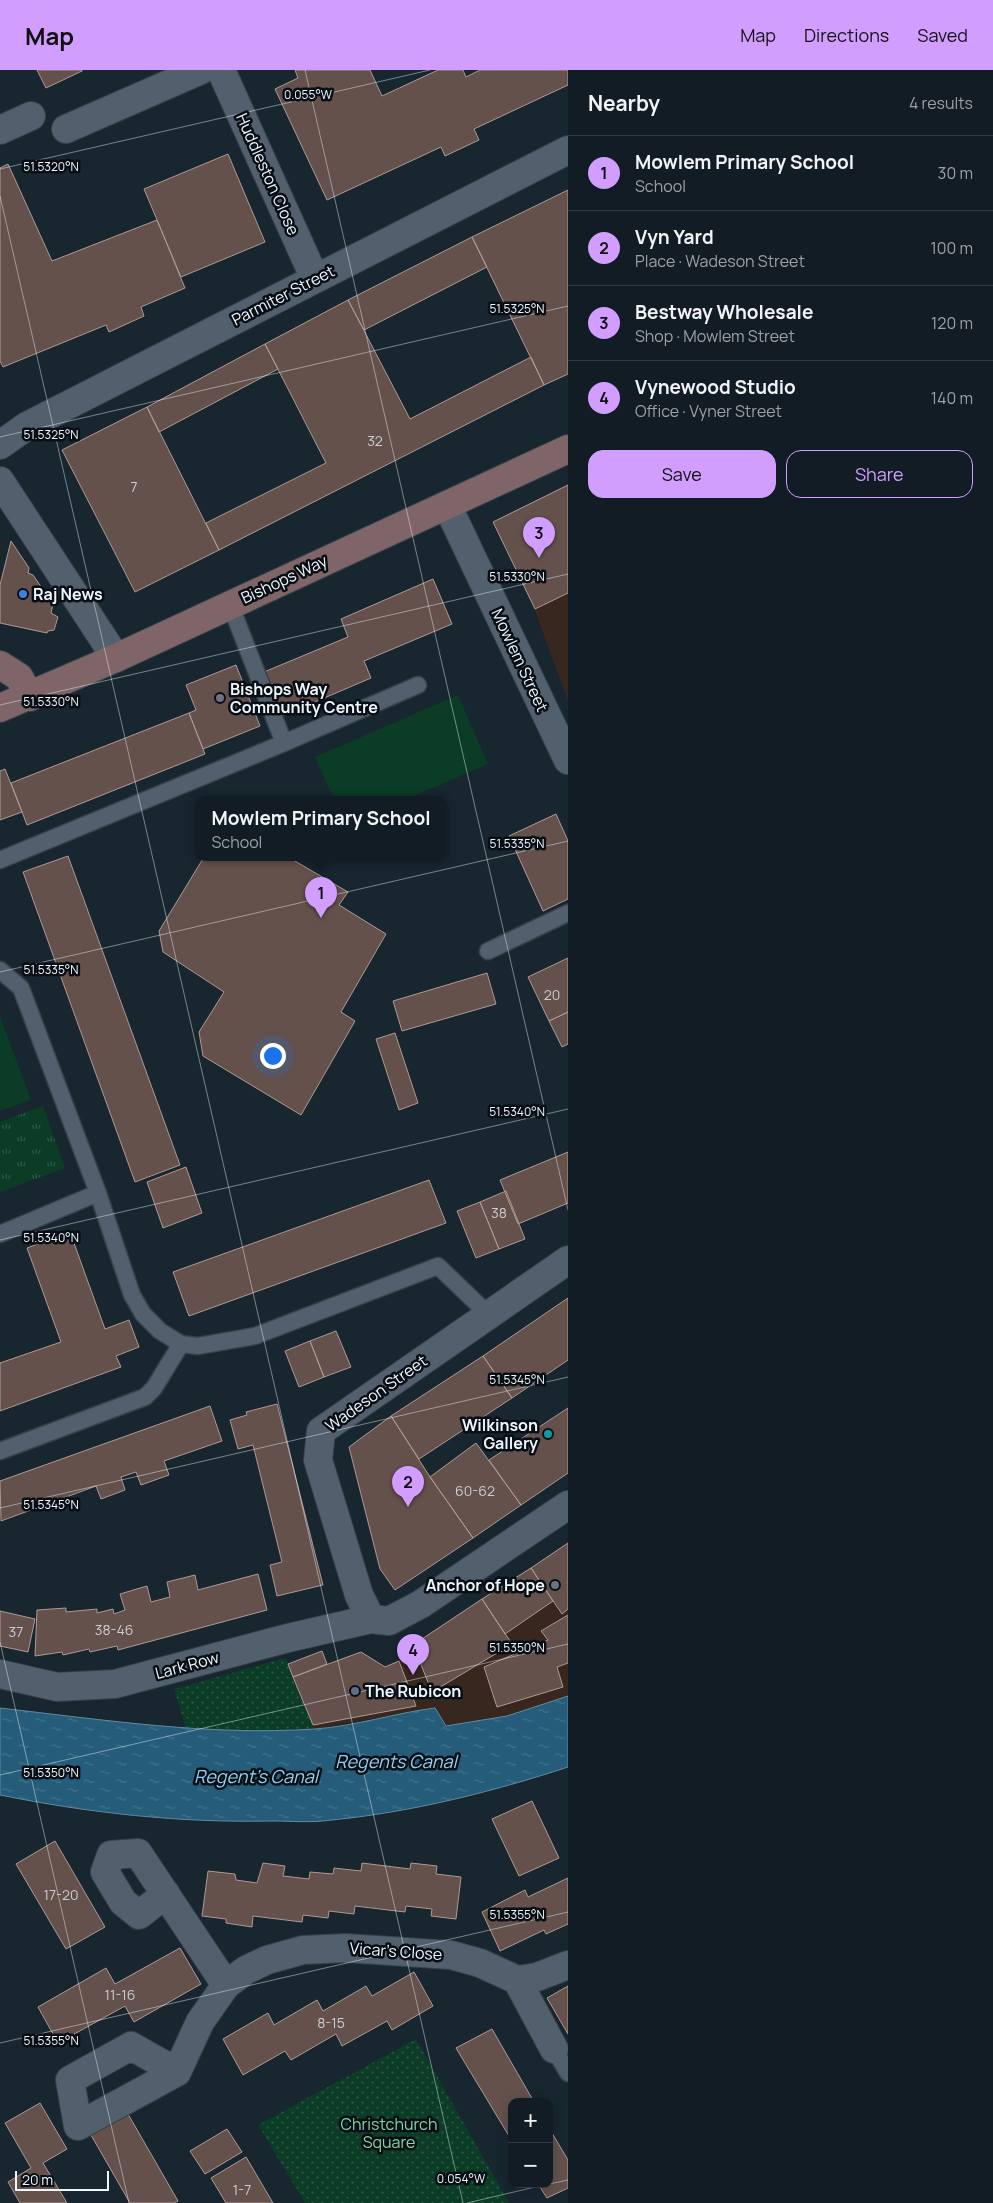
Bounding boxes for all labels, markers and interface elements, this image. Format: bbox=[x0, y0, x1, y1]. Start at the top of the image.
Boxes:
text: Map bbox=[25, 19, 74, 52]
text: Map bbox=[740, 23, 776, 47]
text: Directions bbox=[804, 23, 889, 47]
text: Saved bbox=[917, 23, 968, 47]
text: 0.055°W bbox=[284, 86, 333, 103]
text: Nearby bbox=[588, 89, 660, 117]
text: 4 results bbox=[909, 92, 973, 114]
street label: Huddleston Close bbox=[231, 109, 305, 239]
text: Mowlem Primary School bbox=[635, 149, 854, 175]
text: 51.5320°N bbox=[23, 158, 79, 175]
text: 1 bbox=[600, 162, 608, 184]
text: 30 m bbox=[938, 162, 973, 184]
text: School bbox=[635, 175, 686, 197]
text: Vyn Yard bbox=[635, 224, 714, 250]
text: 2 bbox=[599, 237, 609, 259]
text: 100 m bbox=[930, 237, 973, 259]
text: Place · Wadeson Street bbox=[635, 250, 805, 272]
street label: Parmiter Street bbox=[228, 260, 338, 330]
text: Bestway Wholesale bbox=[635, 299, 813, 325]
text: 51.5325°N bbox=[489, 300, 545, 317]
text: 3 bbox=[599, 312, 609, 334]
text: 120 m bbox=[931, 312, 973, 334]
text: Shop · Mowlem Street bbox=[635, 325, 795, 347]
text: Vynewood Studio bbox=[635, 374, 796, 400]
text: 4 bbox=[599, 387, 609, 409]
text: 140 m bbox=[931, 387, 973, 409]
text: Office · Vyner Street bbox=[635, 400, 782, 422]
text: 51.5325°N bbox=[23, 426, 79, 443]
house number: 32 bbox=[367, 431, 383, 450]
button: Save bbox=[588, 450, 776, 498]
button: Share bbox=[786, 450, 973, 498]
house number: 7 bbox=[130, 477, 138, 496]
pin: 3 bbox=[523, 517, 555, 558]
street label: Bishops Way bbox=[237, 549, 331, 609]
text: 51.5330°N bbox=[489, 568, 545, 585]
place label: Raj News bbox=[33, 583, 103, 605]
marker: Raj News bbox=[17, 588, 29, 600]
street label: Mowlem Street bbox=[486, 605, 554, 715]
place label: Bishops Way Community Centre bbox=[230, 678, 378, 718]
marker: Bishops Way Community Centre bbox=[214, 692, 226, 704]
text: 51.5330°N bbox=[23, 693, 79, 710]
popup bbox=[195, 796, 447, 861]
text: Mowlem Primary School bbox=[211, 805, 431, 831]
text: School bbox=[211, 831, 262, 853]
text: 51.5335°N bbox=[490, 835, 544, 852]
pin: 1 bbox=[305, 877, 337, 918]
text: 51.5335°N bbox=[24, 961, 78, 978]
house number: 20 bbox=[544, 985, 560, 1004]
your location bbox=[260, 1043, 286, 1069]
text: 51.5340°N bbox=[489, 1103, 545, 1120]
house number: 38 bbox=[491, 1203, 507, 1222]
text: 51.5340°N bbox=[23, 1229, 79, 1246]
street label: Wadeson Street bbox=[321, 1350, 431, 1436]
text: 51.5345°N bbox=[489, 1371, 545, 1388]
place label: Wilkinson Gallery bbox=[462, 1414, 538, 1454]
marker: Wilkinson Gallery bbox=[542, 1428, 554, 1440]
pin: 2 bbox=[392, 1466, 424, 1507]
house number: 60-62 bbox=[455, 1481, 495, 1500]
text: 51.5345°N bbox=[23, 1496, 79, 1513]
place label: Anchor of Hope bbox=[426, 1574, 545, 1596]
marker: Anchor of Hope bbox=[549, 1579, 561, 1591]
house number: 38-46 bbox=[95, 1620, 133, 1639]
house number: 37 bbox=[9, 1622, 23, 1641]
pin: 4 bbox=[397, 1634, 429, 1675]
text: 51.5350°N bbox=[489, 1639, 545, 1656]
street label: Lark Row bbox=[153, 1646, 221, 1684]
place label: The Rubicon bbox=[365, 1680, 461, 1702]
marker: The Rubicon bbox=[349, 1685, 361, 1697]
water label: Regents Canal bbox=[335, 1749, 460, 1773]
text: 51.5350°N bbox=[23, 1764, 79, 1781]
water label: Regent's Canal bbox=[194, 1764, 321, 1788]
house number: 17-20 bbox=[44, 1885, 78, 1904]
text: 51.5355°N bbox=[489, 1906, 545, 1923]
street label: Vicar's Close bbox=[349, 1937, 443, 1965]
house number: 11-16 bbox=[105, 1985, 135, 2004]
house number: 8-15 bbox=[317, 2013, 345, 2032]
text: 51.5355°N bbox=[23, 2032, 79, 2049]
map controls bbox=[508, 2098, 553, 2188]
button: + bbox=[508, 2098, 553, 2143]
park label: Christchurch Square bbox=[341, 2113, 437, 2153]
button: − bbox=[508, 2143, 553, 2188]
scale bar bbox=[15, 2168, 109, 2191]
text: 20 m bbox=[22, 2170, 53, 2189]
text: 0.054°W bbox=[437, 2170, 486, 2187]
house number: 1-7 bbox=[233, 2180, 251, 2199]

